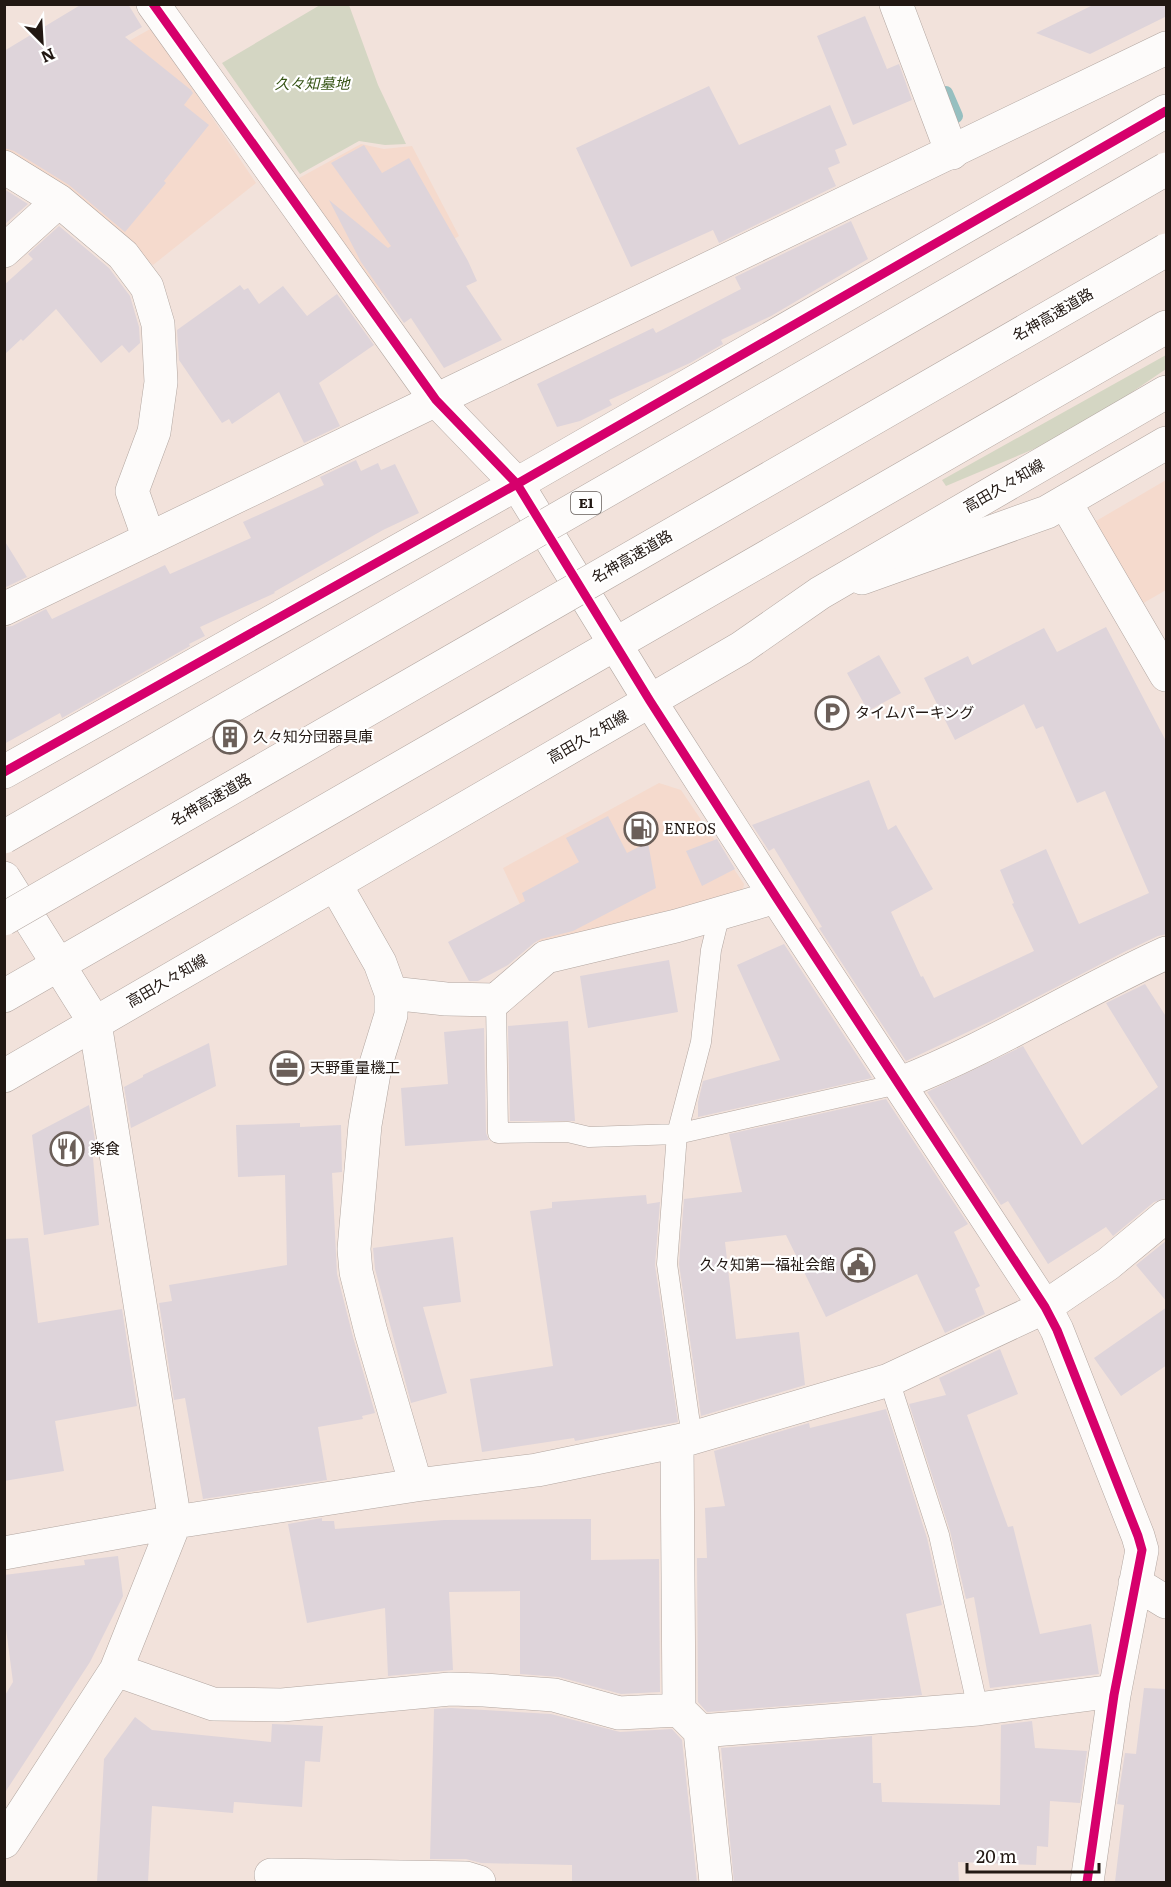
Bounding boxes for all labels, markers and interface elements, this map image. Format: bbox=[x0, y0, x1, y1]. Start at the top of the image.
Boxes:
north arrow bbox=[12, 12, 72, 72]
text: N bbox=[37, 43, 60, 70]
park label: 久々知墓地 bbox=[274, 71, 351, 94]
street label: 名神高速道路 bbox=[1008, 281, 1097, 346]
street label: 高田久々知線 bbox=[959, 452, 1048, 517]
road number: E1 bbox=[571, 492, 601, 514]
street label: 名神高速道路 bbox=[587, 523, 676, 588]
parking icon: タイムパーキング bbox=[814, 695, 850, 731]
place label: タイムパーキング bbox=[855, 700, 974, 723]
street label: 高田久々知線 bbox=[543, 703, 632, 768]
building icon: 久々知分団器具庫 bbox=[212, 719, 248, 755]
place label: 久々知分団器具庫 bbox=[253, 724, 373, 747]
street label: 名神高速道路 bbox=[166, 766, 255, 831]
fuel station icon: ENEOS bbox=[623, 811, 659, 847]
place label: ENEOS bbox=[664, 816, 716, 839]
street label: 高田久々知線 bbox=[122, 947, 211, 1012]
office icon: 天野重量機工 bbox=[269, 1050, 305, 1086]
place label: 天野重量機工 bbox=[310, 1055, 400, 1078]
restaurant icon: 楽食 bbox=[49, 1131, 85, 1167]
place label: 楽食 bbox=[90, 1136, 120, 1159]
public building icon: 久々知第一福祉会館 bbox=[840, 1247, 876, 1283]
place label: 久々知第一福祉会館 bbox=[700, 1252, 835, 1275]
scale bar bbox=[967, 1836, 1099, 1874]
text: 20 m bbox=[976, 1842, 1017, 1869]

